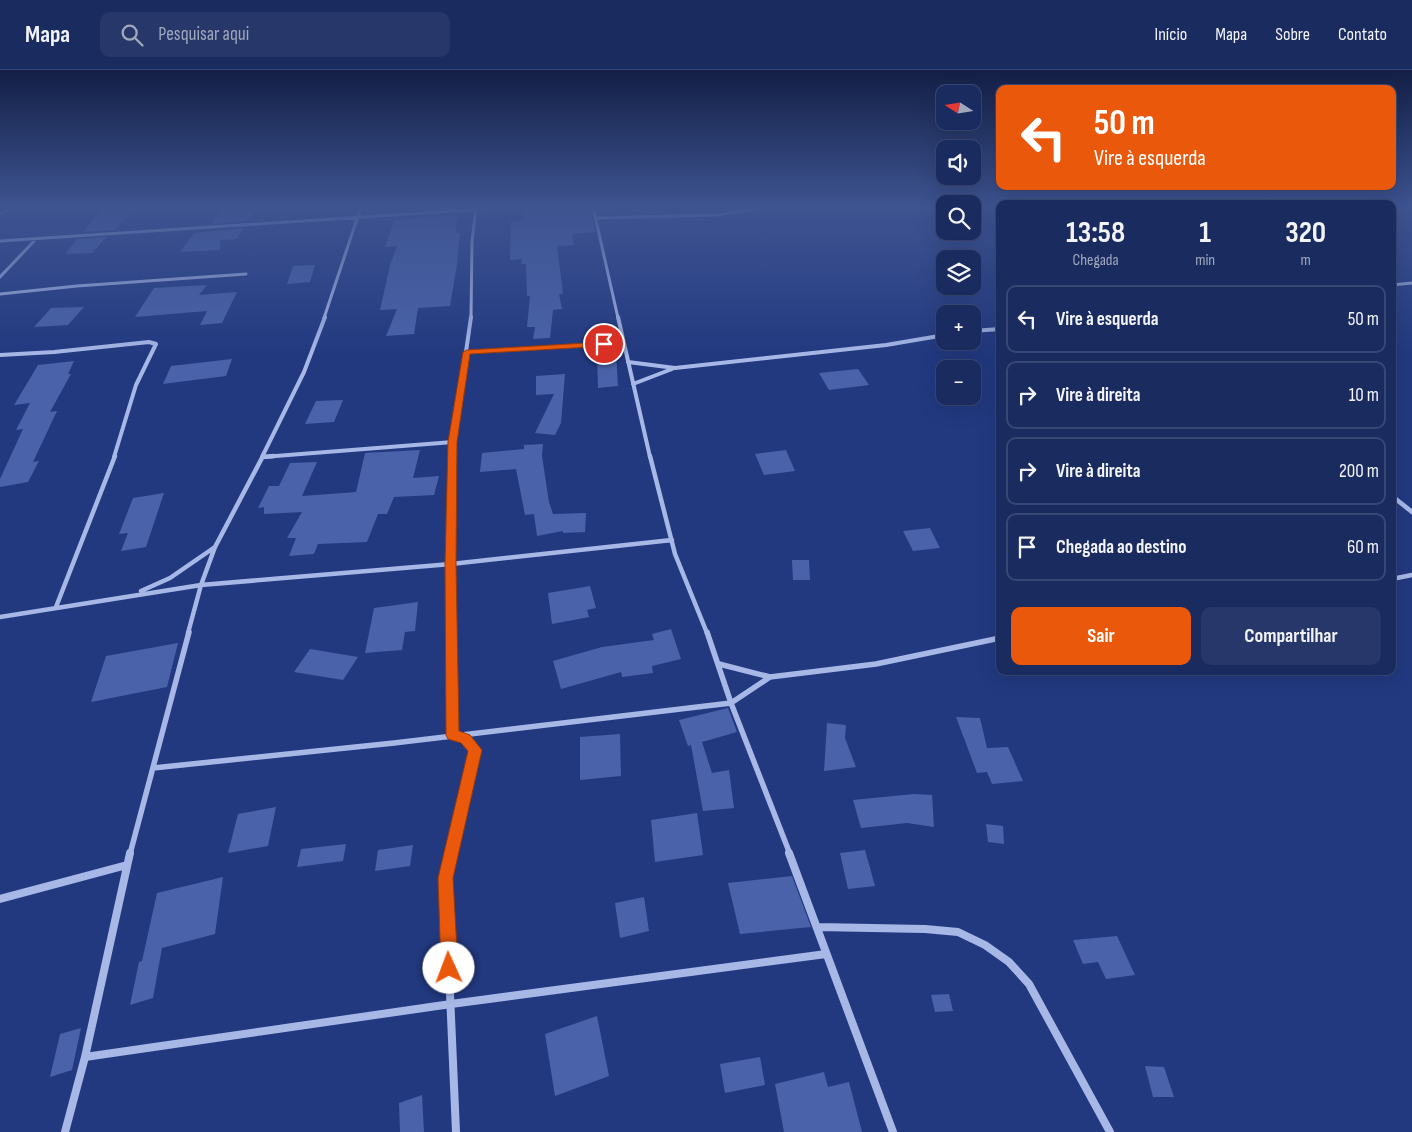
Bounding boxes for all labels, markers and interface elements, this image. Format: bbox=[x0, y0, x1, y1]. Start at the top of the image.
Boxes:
search box bbox=[100, 12, 450, 57]
text: Mapa bbox=[25, 20, 70, 49]
icon: search bbox=[118, 21, 146, 49]
text: Pesquisar aqui bbox=[158, 23, 249, 46]
text: Início bbox=[1155, 24, 1187, 45]
text: Mapa bbox=[1215, 24, 1247, 45]
text: Sobre bbox=[1275, 24, 1310, 45]
text: Contato bbox=[1338, 24, 1387, 45]
north arrow bbox=[936, 85, 981, 130]
map controls bbox=[936, 85, 981, 405]
text: 50 m bbox=[1094, 102, 1155, 145]
icon: left bbox=[1011, 105, 1076, 170]
button: sound bbox=[936, 140, 981, 185]
text: Vire à esquerda bbox=[1094, 145, 1206, 172]
button: search bbox=[936, 195, 981, 240]
text: 13:58 bbox=[1066, 215, 1125, 251]
text: 1 bbox=[1199, 215, 1211, 251]
text: 320 bbox=[1285, 215, 1326, 251]
button: layers bbox=[936, 250, 981, 295]
text: Chegada bbox=[1072, 251, 1119, 270]
text: min bbox=[1195, 251, 1215, 270]
text: m bbox=[1300, 251, 1311, 270]
button: + bbox=[936, 305, 981, 350]
icon: left bbox=[1013, 305, 1041, 333]
text: Vire à esquerda bbox=[1056, 308, 1158, 331]
text: 50 m bbox=[1348, 308, 1379, 331]
pin bbox=[583, 323, 625, 365]
icon: arrive bbox=[590, 330, 618, 358]
button: − bbox=[936, 360, 981, 405]
icon: right bbox=[1013, 381, 1041, 409]
text: Vire à direita bbox=[1056, 384, 1140, 407]
text: 10 m bbox=[1349, 384, 1379, 407]
icon: right bbox=[1013, 457, 1041, 485]
text: Vire à direita bbox=[1056, 460, 1140, 483]
text: 200 m bbox=[1339, 460, 1379, 483]
icon: arrive bbox=[1013, 533, 1041, 561]
text: Chegada ao destino bbox=[1056, 536, 1186, 559]
text: 60 m bbox=[1347, 536, 1379, 559]
button: Sair bbox=[1011, 607, 1191, 665]
button: Compartilhar bbox=[1201, 607, 1381, 665]
position arrow bbox=[422, 941, 474, 993]

